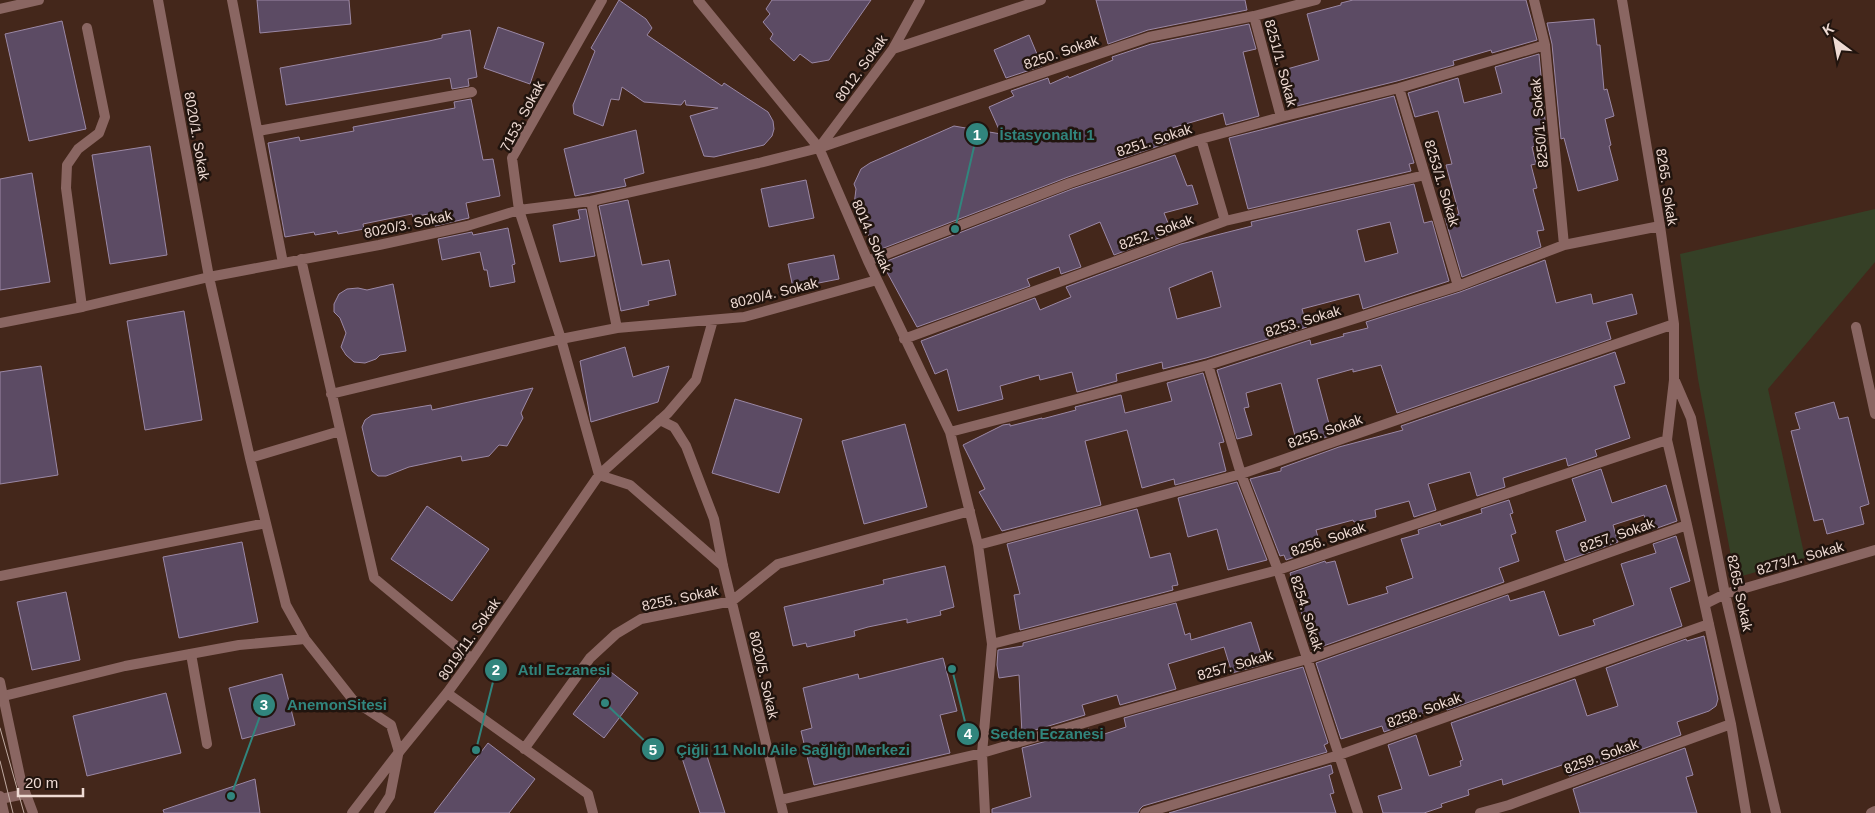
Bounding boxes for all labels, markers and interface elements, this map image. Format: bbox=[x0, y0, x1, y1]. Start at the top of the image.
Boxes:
north arrow bbox=[1810, 15, 1860, 65]
street label: 8251/1. Sokak bbox=[1262, 18, 1301, 109]
text: K bbox=[1820, 20, 1837, 38]
street label: 8012. Sokak bbox=[832, 31, 891, 104]
street label: 8250. Sokak bbox=[1022, 31, 1101, 72]
street label: 7153. Sokak bbox=[497, 77, 548, 154]
street label: 8250/1. Sokak bbox=[1527, 77, 1551, 168]
street label: 8020/1. Sokak bbox=[181, 91, 213, 182]
callout: İstasyonaltı 1 bbox=[964, 119, 1104, 149]
street label: 8251. Sokak bbox=[1115, 120, 1194, 160]
text: 1 bbox=[973, 126, 981, 143]
text: İstasyonaltı 1 bbox=[999, 126, 1095, 143]
street label: 8253/1. Sokak bbox=[1421, 138, 1463, 229]
street label: 8265. Sokak bbox=[1653, 147, 1681, 228]
street label: 8014. Sokak bbox=[849, 197, 896, 276]
street label: 8020/3. Sokak bbox=[363, 207, 454, 241]
street label: 8252. Sokak bbox=[1117, 211, 1196, 253]
street label: 8020/4. Sokak bbox=[729, 274, 820, 312]
street label: 8253. Sokak bbox=[1263, 302, 1344, 340]
street label: 8255. Sokak bbox=[1286, 410, 1365, 451]
street label: 8257. Sokak bbox=[1578, 514, 1657, 555]
street label: 8256. Sokak bbox=[1289, 518, 1368, 559]
street label: 8273/1. Sokak bbox=[1755, 538, 1846, 578]
street label: 8265. Sokak bbox=[1724, 553, 1756, 634]
street label: 8254. Sokak bbox=[1287, 574, 1327, 653]
street label: 8255. Sokak bbox=[640, 582, 721, 614]
street label: 8019/11. Sokak bbox=[435, 594, 504, 683]
street label: 8020/5. Sokak bbox=[746, 630, 782, 721]
street label: 8257. Sokak bbox=[1195, 646, 1276, 683]
callout: Atıl Eczanesi bbox=[483, 655, 621, 685]
text: 2 bbox=[492, 661, 500, 678]
text: Atıl Eczanesi bbox=[518, 661, 610, 678]
street label: 8258. Sokak bbox=[1385, 689, 1464, 731]
callout: AnemonSitesi bbox=[252, 690, 397, 720]
text: 3 bbox=[260, 696, 268, 713]
text: AnemonSitesi bbox=[287, 696, 387, 713]
callout: Seden Eczanesi bbox=[956, 719, 1114, 749]
text: 4 bbox=[964, 725, 973, 742]
text: Seden Eczanesi bbox=[990, 725, 1104, 742]
callout: Çiğli 11 Nolu Aile Sağlığı Merkezi bbox=[641, 734, 920, 764]
street label: 8259. Sokak bbox=[1562, 735, 1641, 777]
text: 5 bbox=[649, 741, 657, 758]
text: Çiğli 11 Nolu Aile Sağlığı Merkezi bbox=[676, 741, 910, 758]
scale bar bbox=[18, 766, 82, 798]
text: 20 m bbox=[25, 774, 58, 791]

